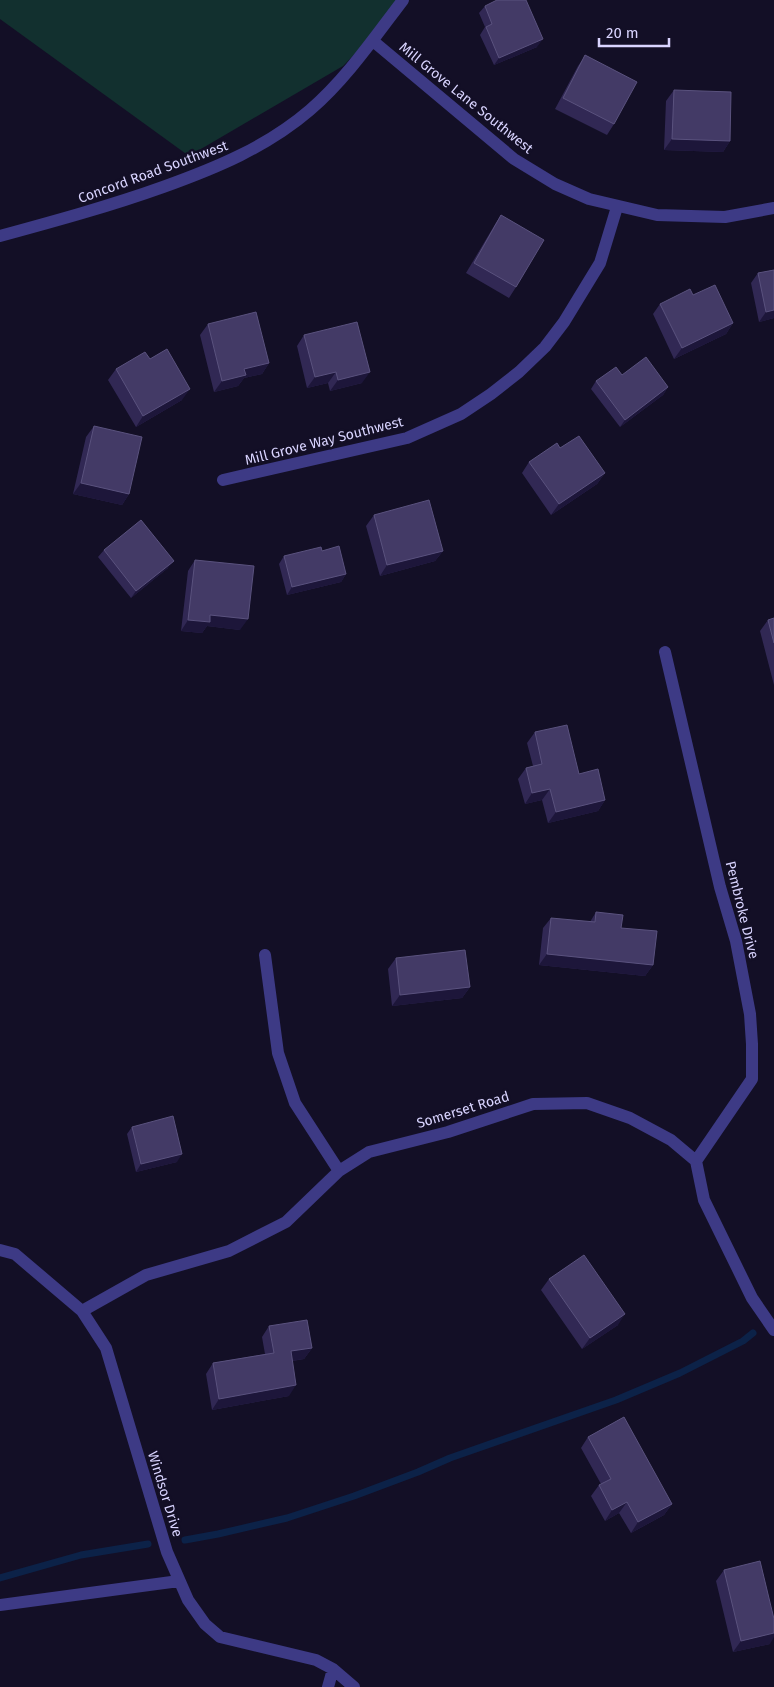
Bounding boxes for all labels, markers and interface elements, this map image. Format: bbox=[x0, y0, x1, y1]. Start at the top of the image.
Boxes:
scale bar bbox=[599, 15, 669, 47]
text: 20 m bbox=[606, 24, 639, 42]
street label: Mill Grove Lane Southwest bbox=[396, 39, 537, 158]
street label: Concord Road Southwest bbox=[76, 137, 231, 207]
street label: Mill Grove Way Southwest bbox=[243, 413, 406, 469]
street label: Pembroke Drive bbox=[722, 859, 762, 961]
street label: Somerset Road bbox=[415, 1088, 511, 1132]
street label: Windsor Drive bbox=[144, 1449, 186, 1539]

